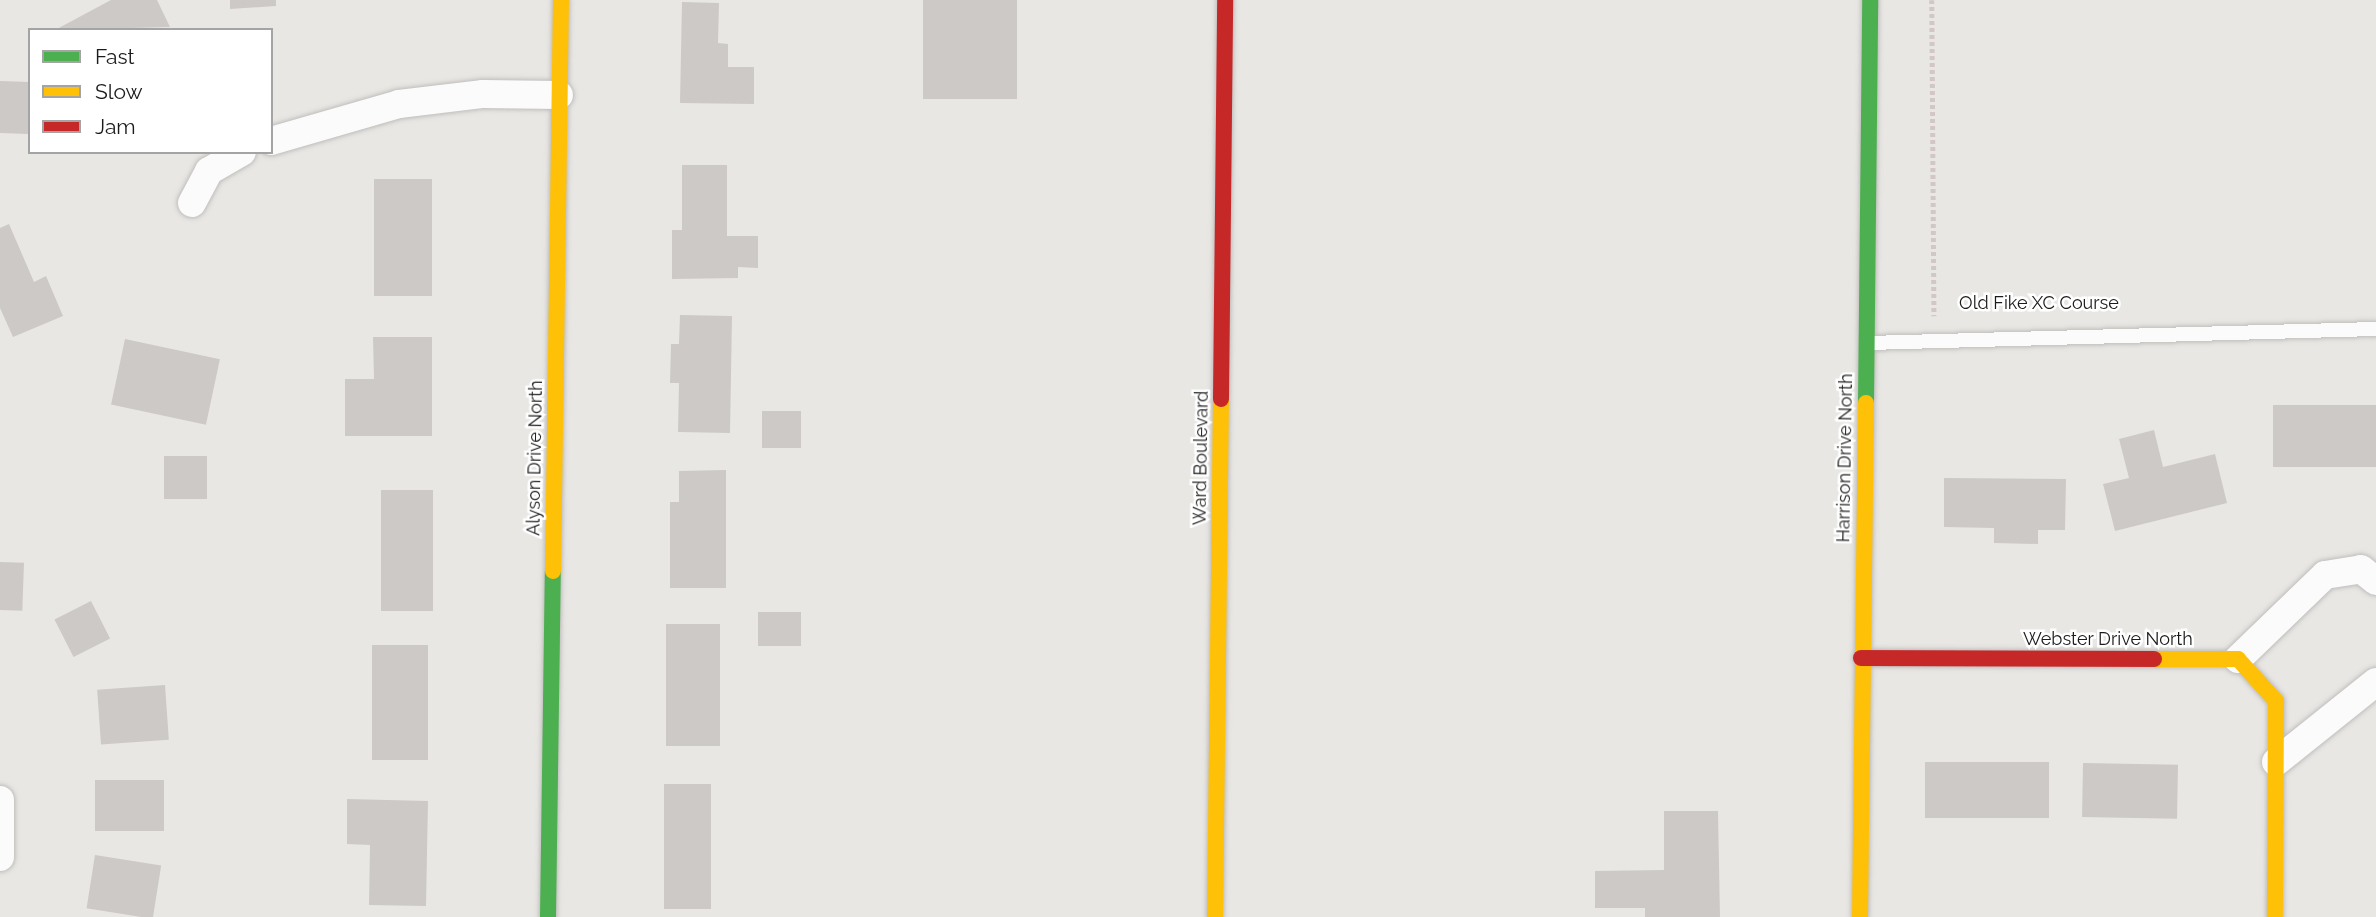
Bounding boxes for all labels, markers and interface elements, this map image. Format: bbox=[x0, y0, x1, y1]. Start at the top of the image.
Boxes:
legend bbox=[28, 28, 273, 154]
text: Fast bbox=[95, 44, 135, 69]
text: Slow bbox=[95, 79, 143, 104]
text: Jam bbox=[95, 114, 136, 139]
street label: Old Fike XC Course bbox=[1959, 292, 2119, 314]
street label: Harrison Drive North bbox=[1833, 373, 1857, 543]
street label: Alyson Drive North bbox=[523, 380, 547, 536]
street label: Ward Boulevard bbox=[1189, 391, 1213, 525]
street label: Webster Drive North bbox=[2023, 628, 2193, 650]

